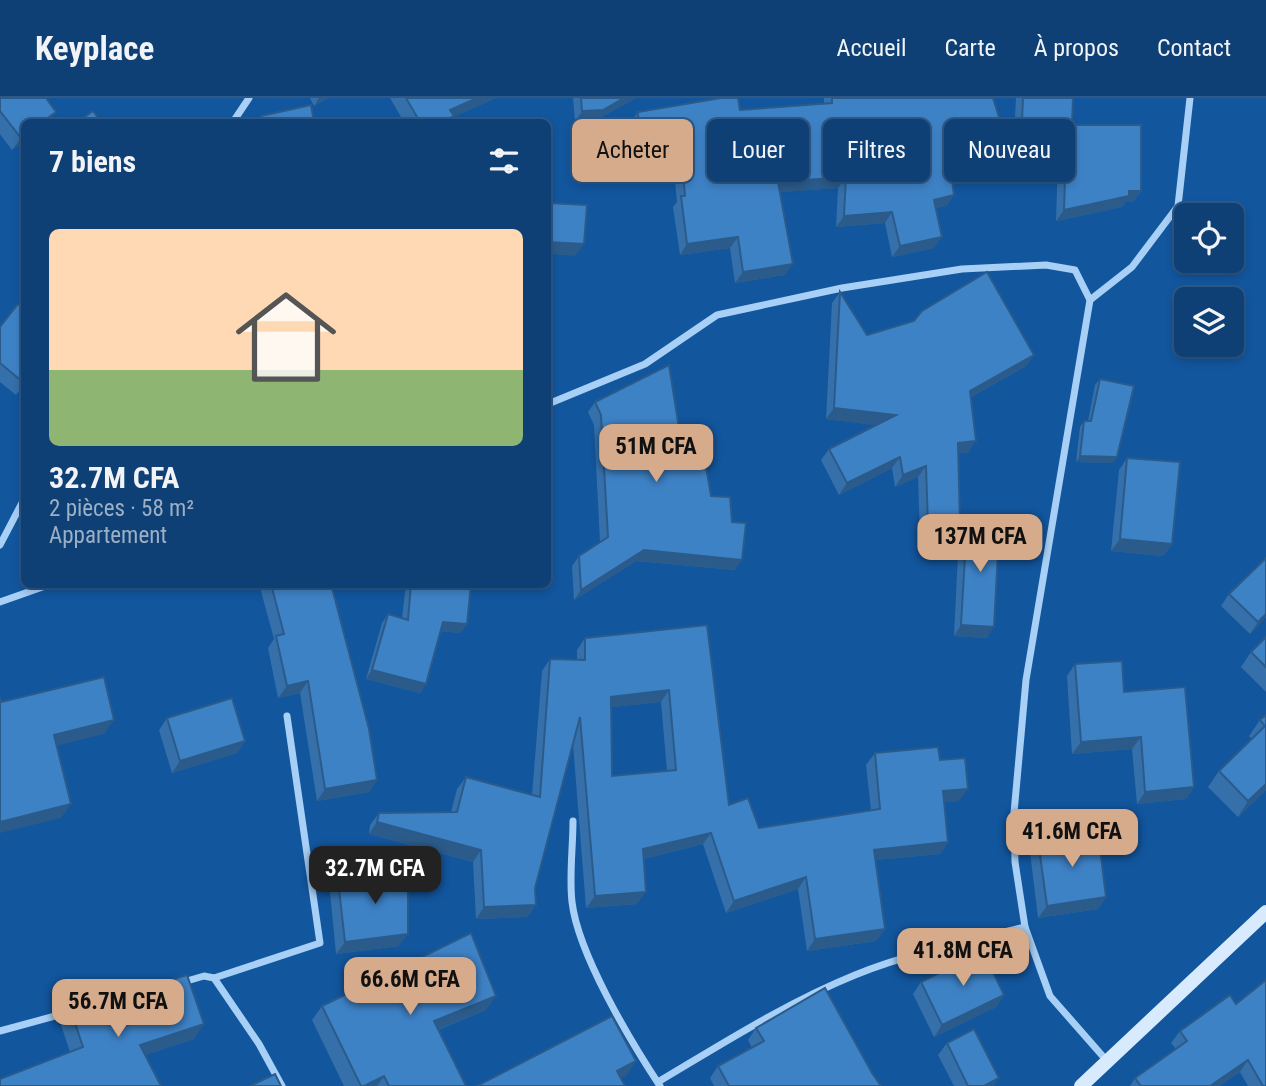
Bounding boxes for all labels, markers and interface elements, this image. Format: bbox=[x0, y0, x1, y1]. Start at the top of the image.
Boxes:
text: Keyplace bbox=[35, 29, 154, 68]
text: Accueil bbox=[837, 34, 906, 62]
text: Carte bbox=[944, 34, 996, 62]
text: À propos bbox=[1034, 34, 1119, 62]
text: Contact bbox=[1157, 34, 1231, 62]
chip: Acheter bbox=[572, 119, 693, 182]
chip: Louer bbox=[707, 119, 809, 182]
chip: Filtres bbox=[823, 119, 930, 182]
chip: Nouveau bbox=[944, 119, 1075, 182]
icon: filters bbox=[485, 142, 523, 180]
text: 7 biens bbox=[49, 144, 136, 179]
map controls bbox=[1174, 203, 1244, 357]
button: locate bbox=[1174, 203, 1244, 273]
icon: home bbox=[223, 274, 349, 400]
button: layers bbox=[1174, 287, 1244, 357]
pin: 51M CFA bbox=[591, 424, 721, 484]
text: 51M CFA bbox=[615, 433, 697, 460]
text: 32.7M CFA bbox=[49, 460, 179, 495]
text: 2 pièces · 58 m² bbox=[49, 495, 194, 522]
pin: 137M CFA bbox=[908, 514, 1052, 574]
text: Appartement bbox=[49, 522, 167, 549]
text: 137M CFA bbox=[933, 523, 1027, 550]
pin: 41.6M CFA bbox=[992, 810, 1152, 869]
text: 41.6M CFA bbox=[1022, 818, 1122, 845]
pin: 32.7M CFA bbox=[295, 846, 455, 906]
text: 32.7M CFA bbox=[325, 855, 425, 882]
pin: 41.8M CFA bbox=[883, 928, 1043, 988]
text: 41.8M CFA bbox=[913, 937, 1013, 964]
pin: 66.6M CFA bbox=[330, 958, 490, 1017]
text: 66.6M CFA bbox=[360, 966, 460, 993]
pin: 56.7M CFA bbox=[38, 979, 198, 1039]
text: 56.7M CFA bbox=[68, 988, 168, 1015]

